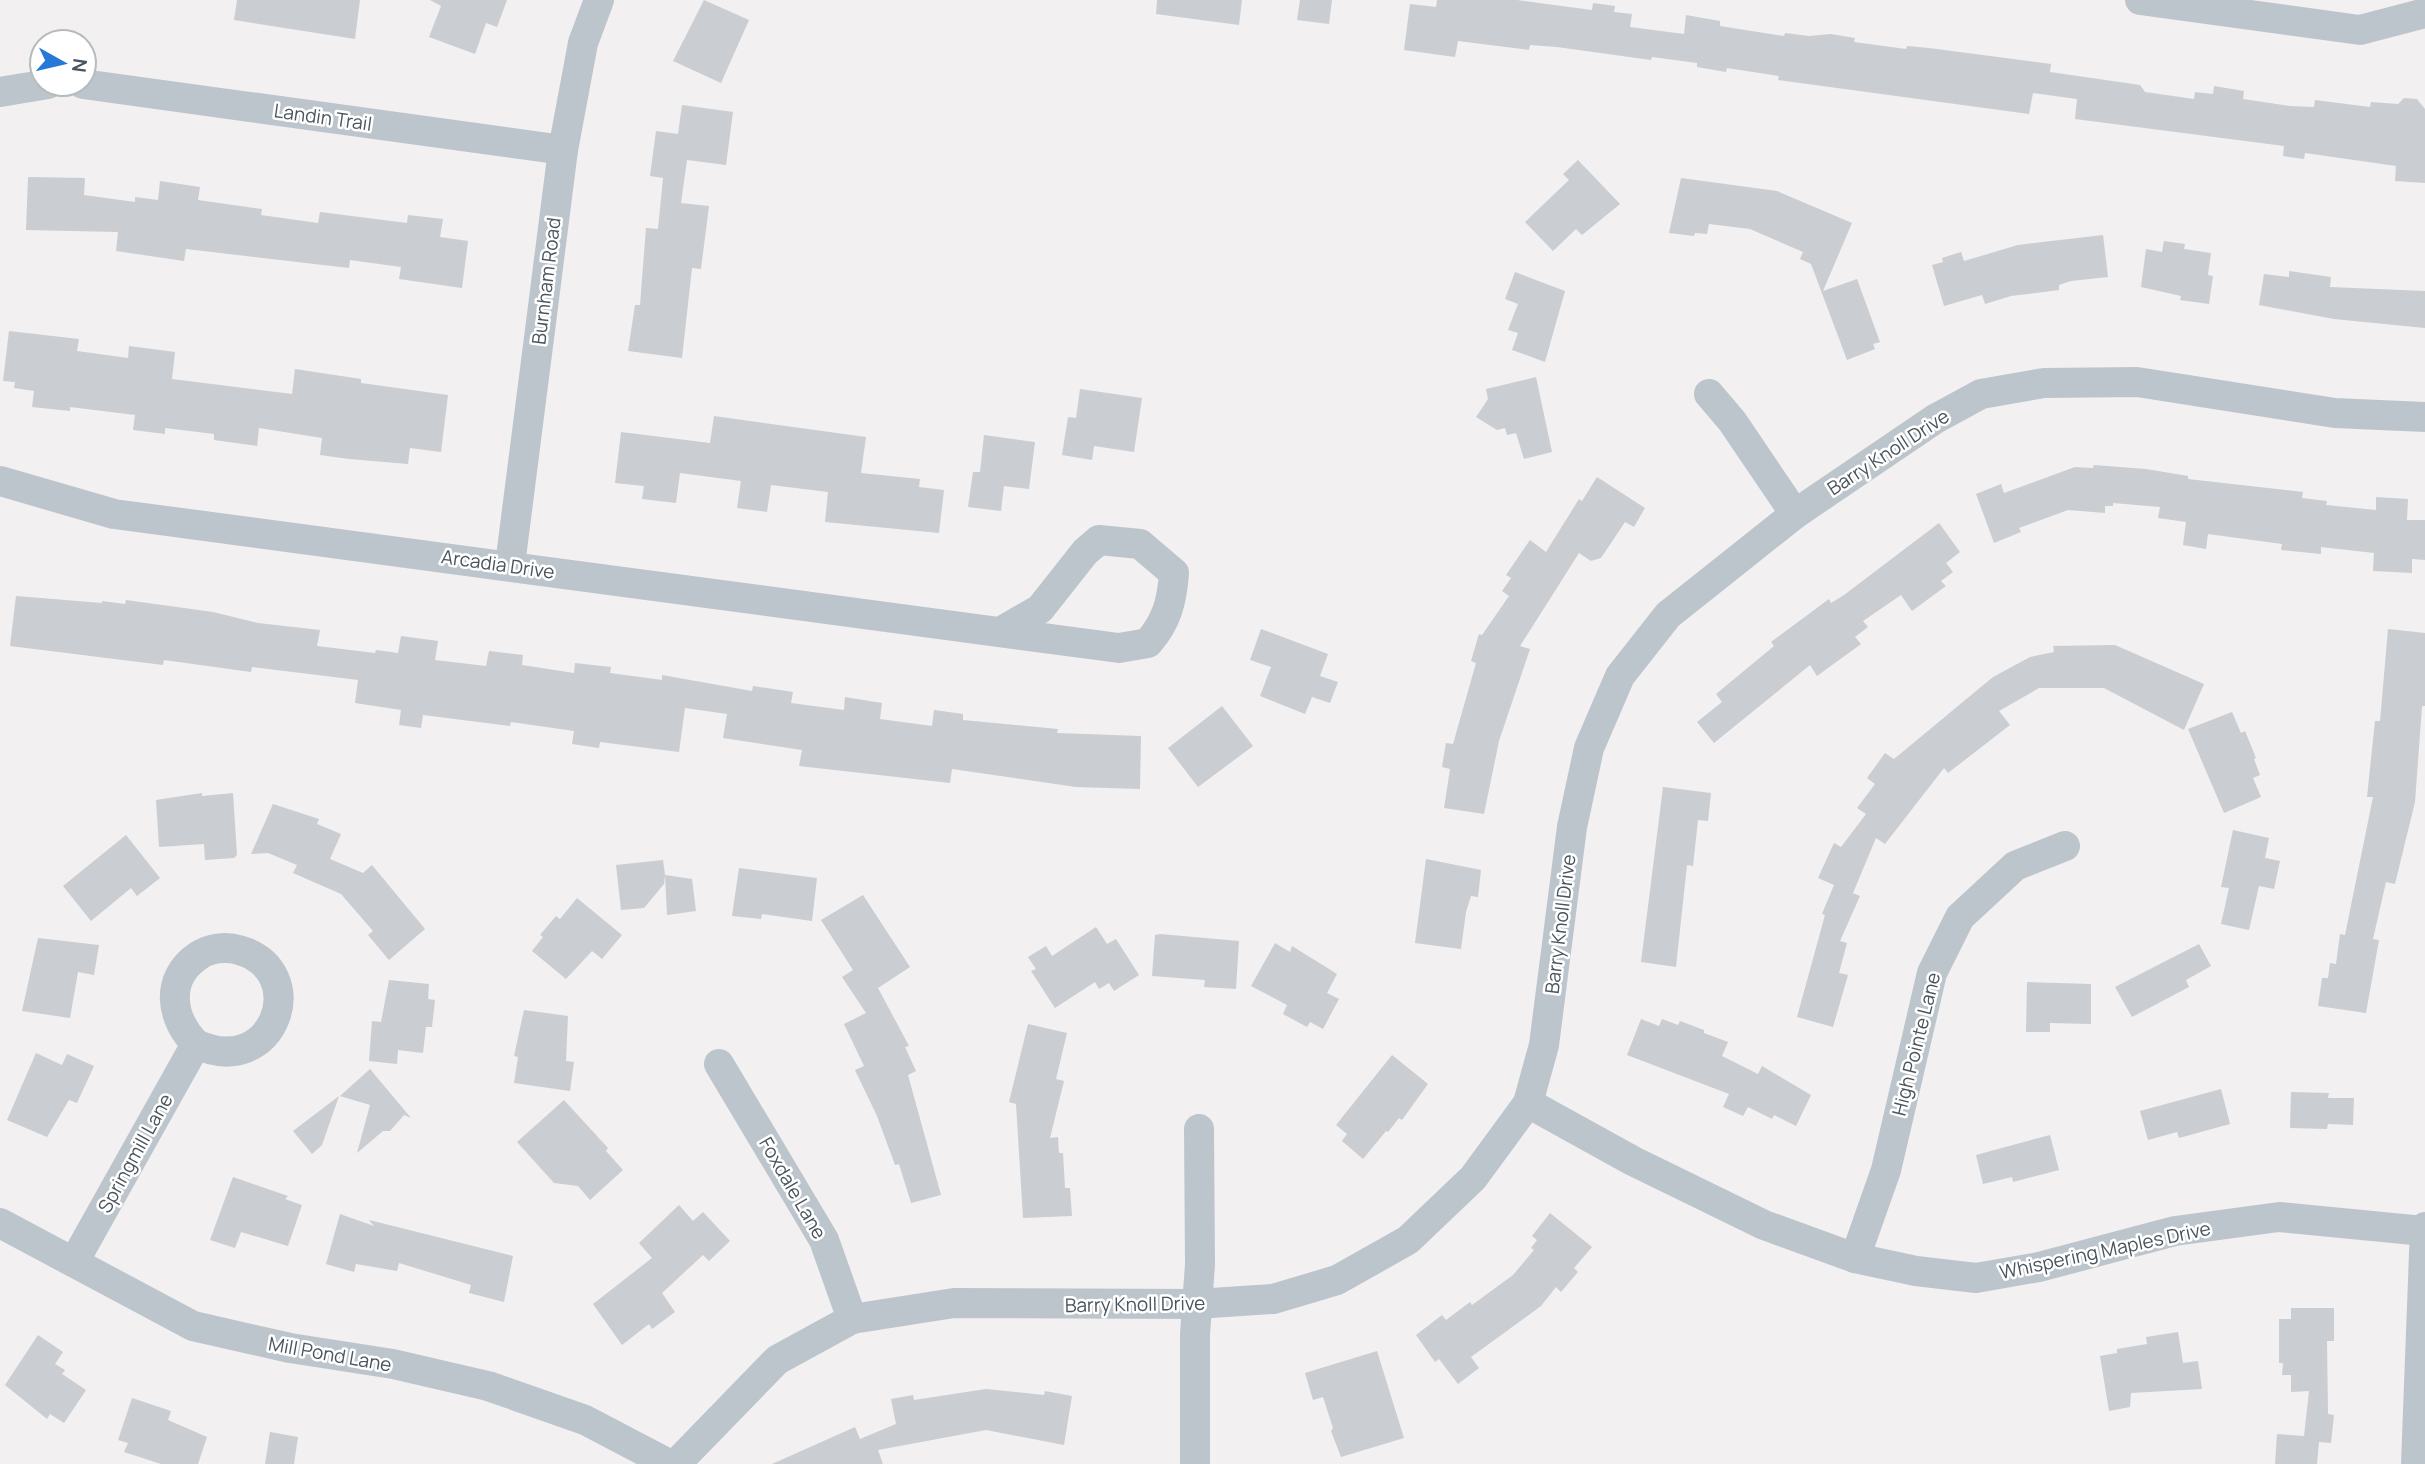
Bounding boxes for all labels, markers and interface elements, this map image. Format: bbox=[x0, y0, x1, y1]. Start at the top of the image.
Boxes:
north arrow bbox=[28, 28, 98, 98]
text: N bbox=[66, 57, 94, 74]
street label: Landin Trail bbox=[272, 97, 374, 137]
street label: Burnham Road bbox=[525, 216, 567, 346]
street label: Barry Knoll Drive bbox=[1822, 403, 1954, 501]
street label: Arcadia Drive bbox=[440, 543, 556, 585]
street label: Barry Knoll Drive bbox=[1539, 853, 1581, 995]
street label: High Pointe Lane bbox=[1886, 970, 1946, 1118]
street label: Springmill Lane bbox=[91, 1089, 179, 1217]
street label: Foxdale Lane bbox=[753, 1132, 833, 1244]
street label: Whispering Maples Drive bbox=[1997, 1215, 2213, 1285]
street label: Barry Knoll Drive bbox=[1065, 1290, 1205, 1318]
street label: Mill Pond Lane bbox=[266, 1330, 394, 1378]

